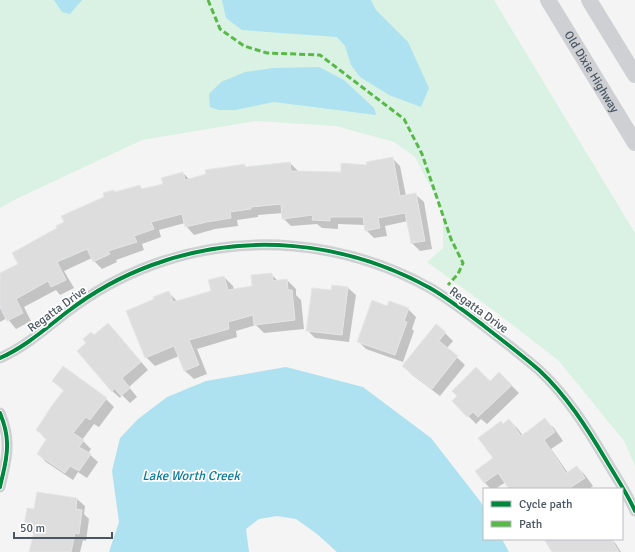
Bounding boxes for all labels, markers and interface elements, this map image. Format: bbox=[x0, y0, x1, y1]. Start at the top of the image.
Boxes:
street label: Old Dixie Highway bbox=[561, 28, 622, 116]
street label: Regatta Drive bbox=[25, 283, 90, 336]
street label: Regatta Drive bbox=[446, 284, 511, 337]
water label: Lake Worth Creek bbox=[142, 468, 241, 484]
legend bbox=[483, 488, 623, 540]
text: Cycle path bbox=[519, 497, 572, 512]
scale bar bbox=[14, 514, 112, 540]
text: Path bbox=[519, 517, 542, 532]
text: 50 m bbox=[20, 521, 45, 536]

